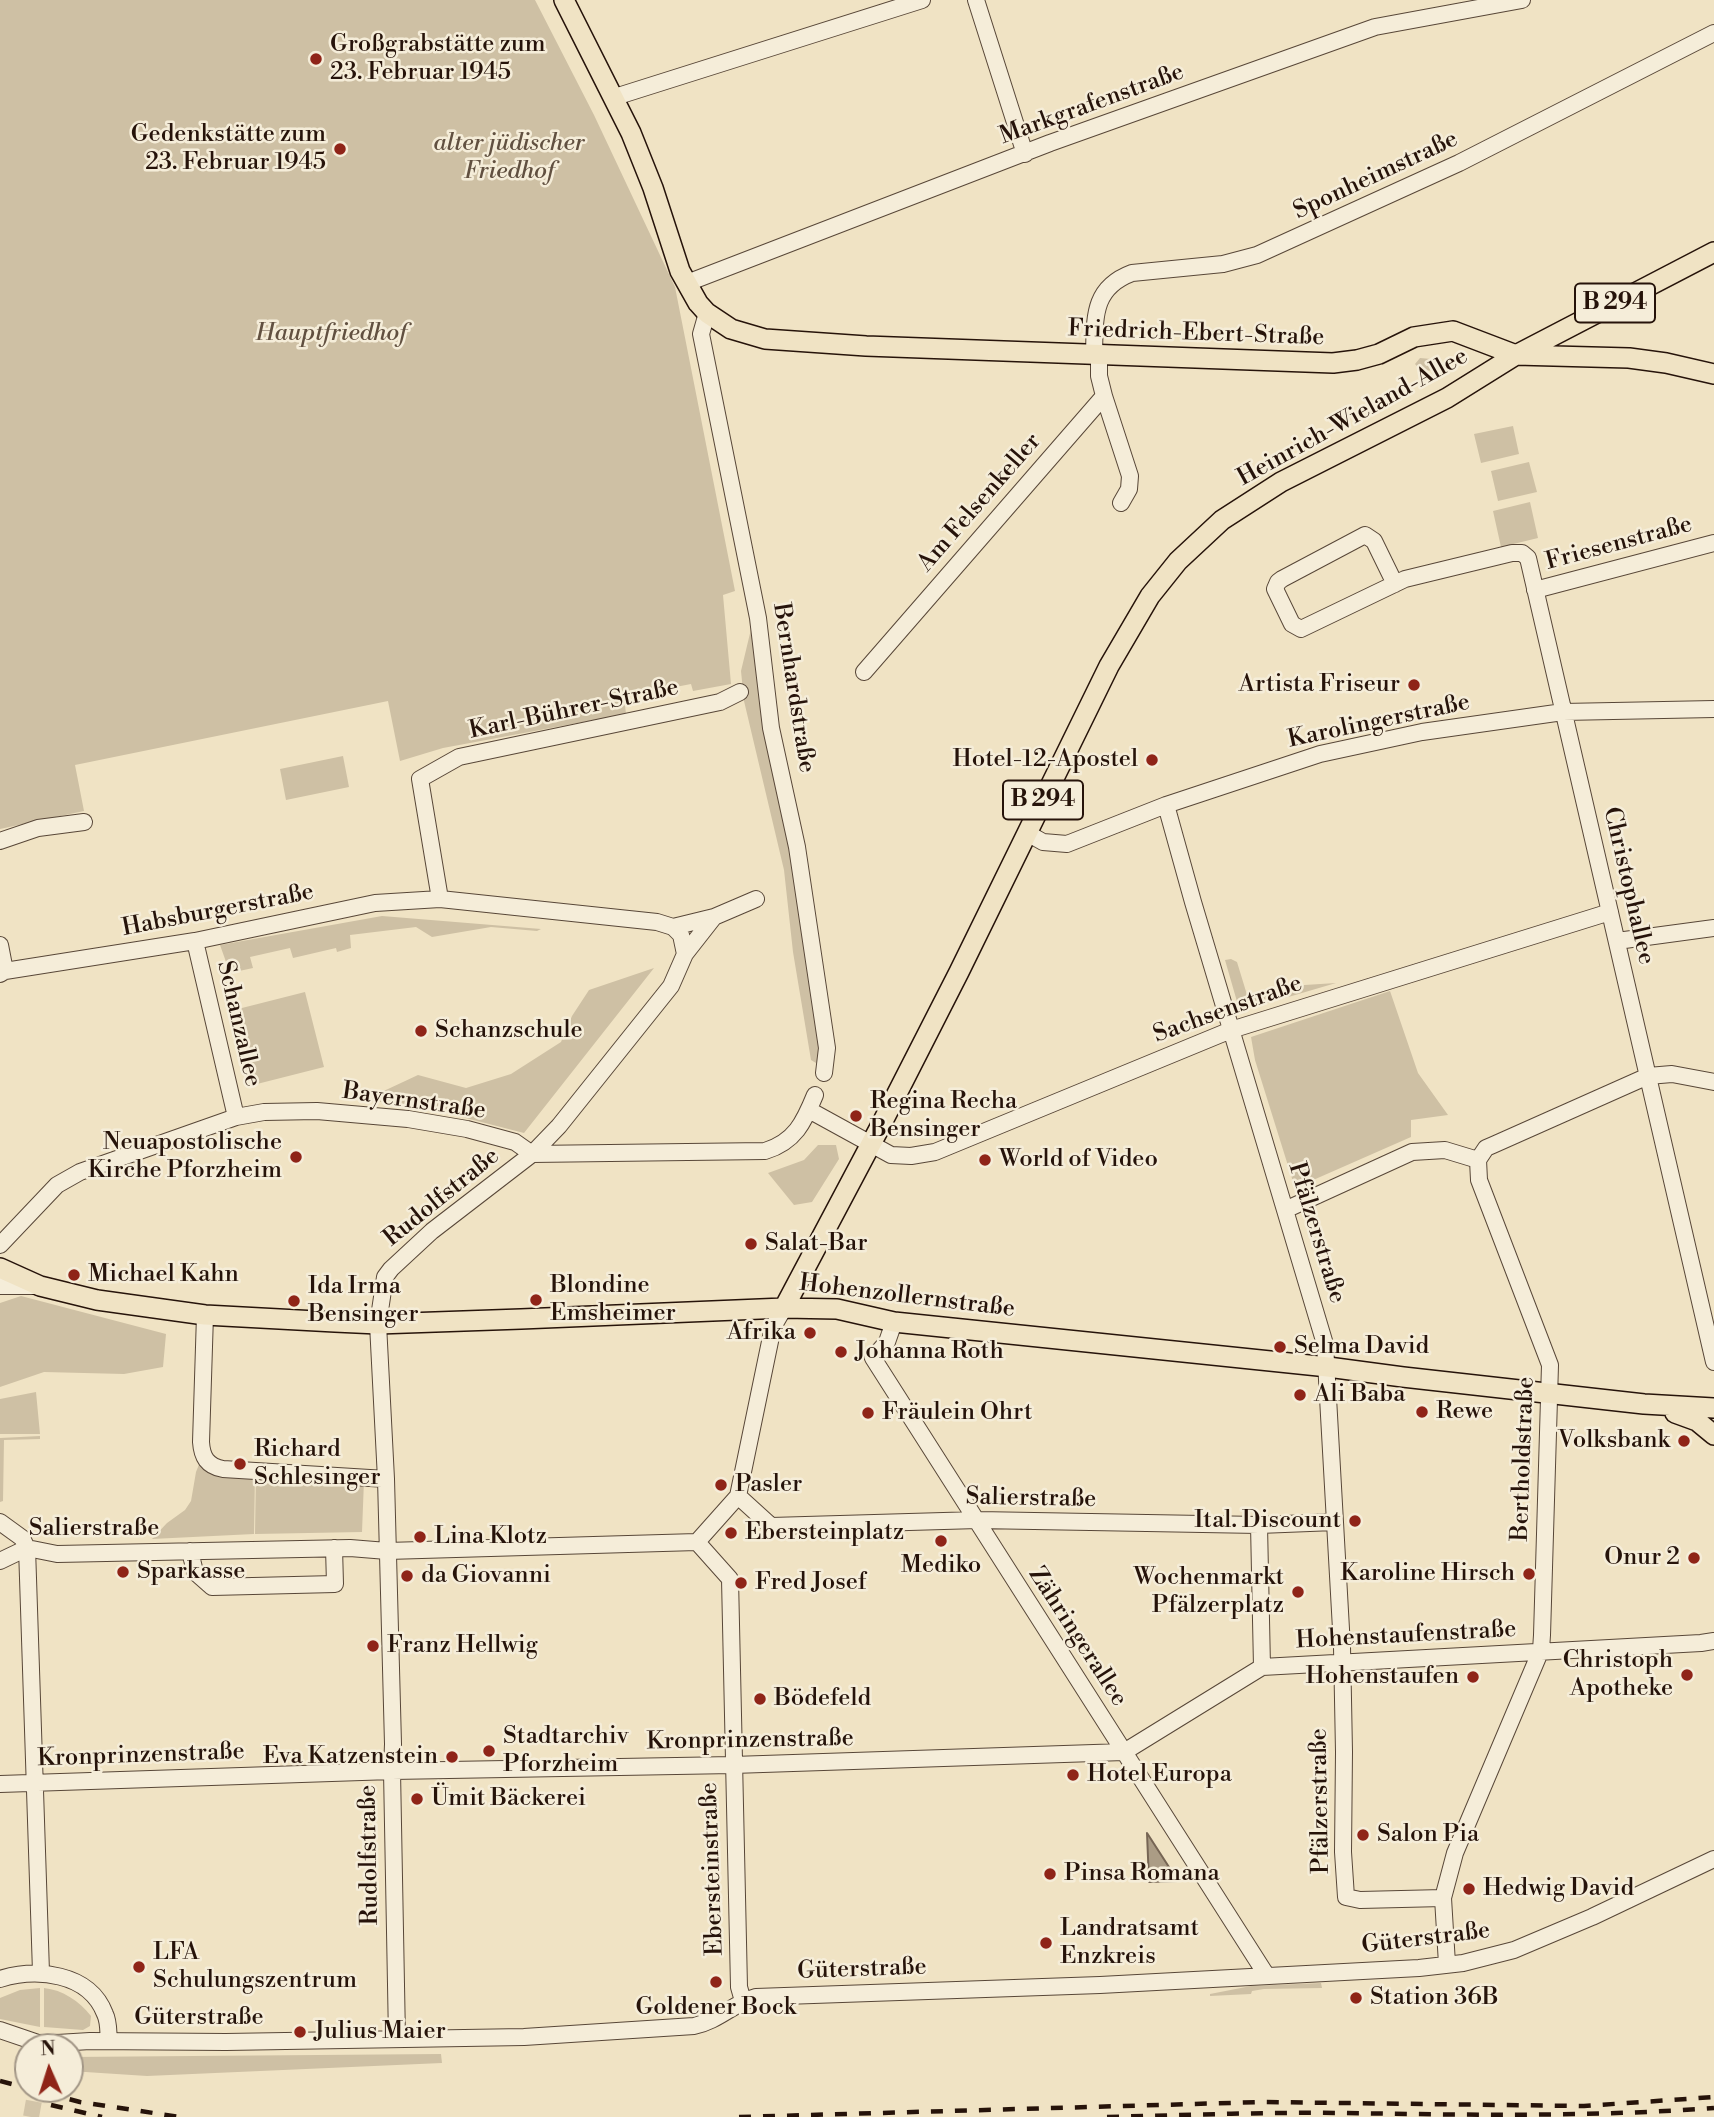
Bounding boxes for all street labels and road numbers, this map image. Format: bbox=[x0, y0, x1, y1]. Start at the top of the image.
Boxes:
street label: Markgrafenstraße bbox=[996, 58, 1188, 152]
street label: Sponheimstraße bbox=[1289, 125, 1463, 227]
road number: B 294 bbox=[1575, 284, 1655, 322]
street label: Friedrich-Ebert-Straße bbox=[1067, 315, 1325, 353]
street label: Heinrich-Wieland-Allee bbox=[1233, 343, 1473, 493]
street label: Am Felsenkeller bbox=[912, 428, 1048, 578]
street label: Friesenstraße bbox=[1543, 511, 1695, 577]
street label: Bernhardstraße bbox=[765, 601, 821, 775]
street label: Karl-Bührer-Straße bbox=[467, 674, 681, 746]
street label: Karolingerstraße bbox=[1285, 689, 1473, 755]
road number: B 294 bbox=[1003, 780, 1083, 820]
street label: Christophallee bbox=[1596, 804, 1660, 968]
street label: Habsburgerstraße bbox=[120, 878, 316, 944]
street label: Schanzallee bbox=[210, 958, 266, 1090]
street label: Sachsenstraße bbox=[1150, 970, 1306, 1050]
street label: Bayernstraße bbox=[340, 1078, 488, 1126]
street label: Rudolfstraße bbox=[378, 1143, 506, 1253]
street label: Pfälzerstraße bbox=[1281, 1159, 1351, 1307]
street label: Hohenzollernstraße bbox=[798, 1269, 1016, 1325]
street label: Bertholdstraße bbox=[1507, 1376, 1541, 1542]
street label: Salierstraße bbox=[965, 1483, 1097, 1515]
street label: Salierstraße bbox=[29, 1515, 159, 1543]
street label: Zähringerallee bbox=[1021, 1562, 1133, 1712]
street label: Hohenstaufenstraße bbox=[1295, 1616, 1517, 1656]
street label: Kronprinzenstraße bbox=[646, 1725, 854, 1757]
street label: Pfälzerstraße bbox=[1305, 1728, 1337, 1874]
street label: Kronprinzenstraße bbox=[37, 1738, 245, 1774]
street label: Ebersteinstraße bbox=[696, 1782, 730, 1956]
street label: Rudolfstraße bbox=[354, 1784, 386, 1926]
street label: Güterstraße bbox=[1360, 1917, 1492, 1961]
street label: Güterstraße bbox=[797, 1953, 927, 1987]
street label: Güterstraße bbox=[134, 2004, 264, 2032]

